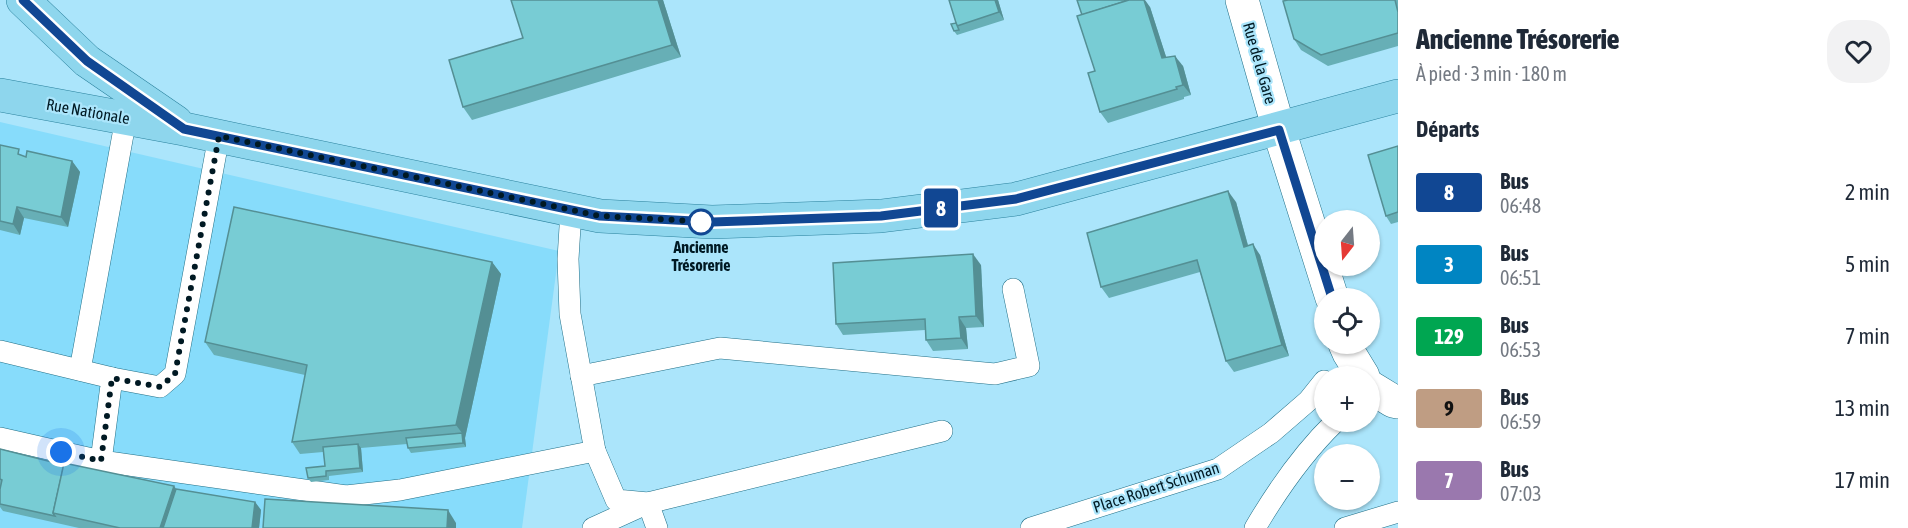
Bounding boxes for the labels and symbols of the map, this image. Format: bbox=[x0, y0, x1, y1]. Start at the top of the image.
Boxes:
street label: Rue de la Gare bbox=[1240, 20, 1280, 106]
street label: Rue Nationale bbox=[45, 95, 131, 127]
line badge: 8 bbox=[922, 188, 960, 228]
marker: Ancienne Trésorerie bbox=[688, 209, 714, 235]
north arrow bbox=[1314, 210, 1380, 276]
place label: Ancienne Trésorerie bbox=[672, 238, 730, 274]
your location bbox=[46, 437, 76, 467]
street label: Place Robert Schuman bbox=[1091, 458, 1221, 516]

